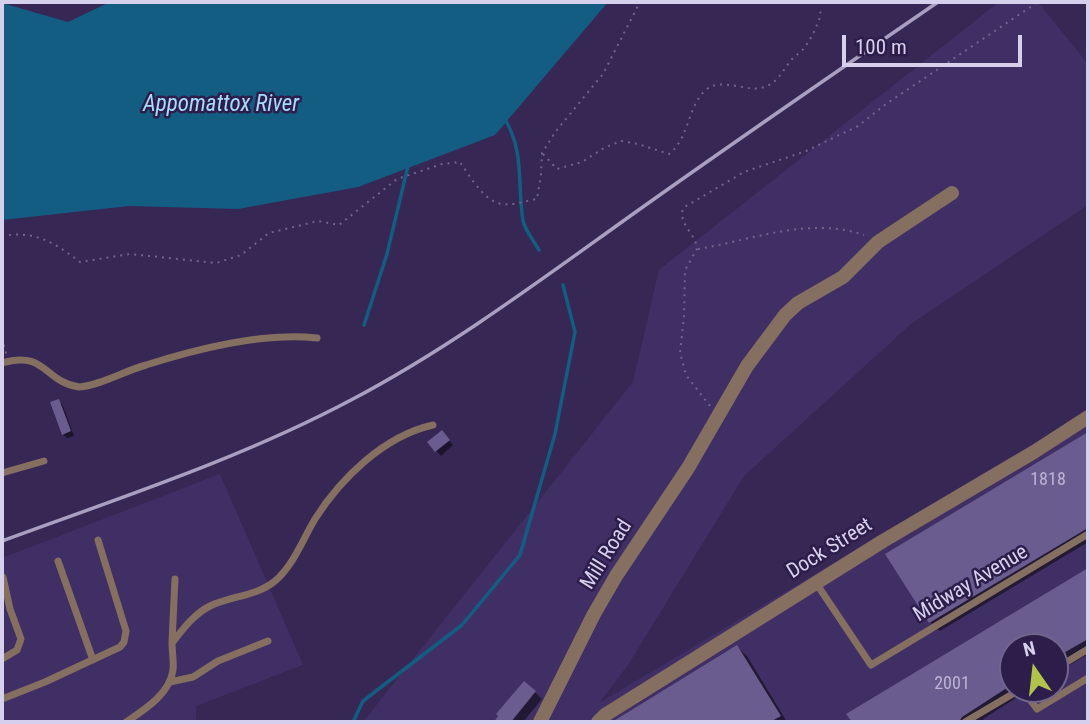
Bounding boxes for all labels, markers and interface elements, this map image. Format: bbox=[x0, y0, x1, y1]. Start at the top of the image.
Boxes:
scale bar bbox=[845, 21, 1025, 65]
text: 100 m bbox=[855, 35, 907, 59]
water label: Appomattox River bbox=[143, 91, 299, 119]
house number: 1818 bbox=[1030, 469, 1066, 491]
street label: Dock Street bbox=[783, 513, 877, 585]
street label: Mill Road bbox=[576, 516, 638, 594]
street label: Midway Avenue bbox=[909, 540, 1033, 628]
north arrow bbox=[999, 633, 1069, 703]
text: N bbox=[1021, 637, 1038, 662]
house number: 2001 bbox=[934, 673, 970, 695]

